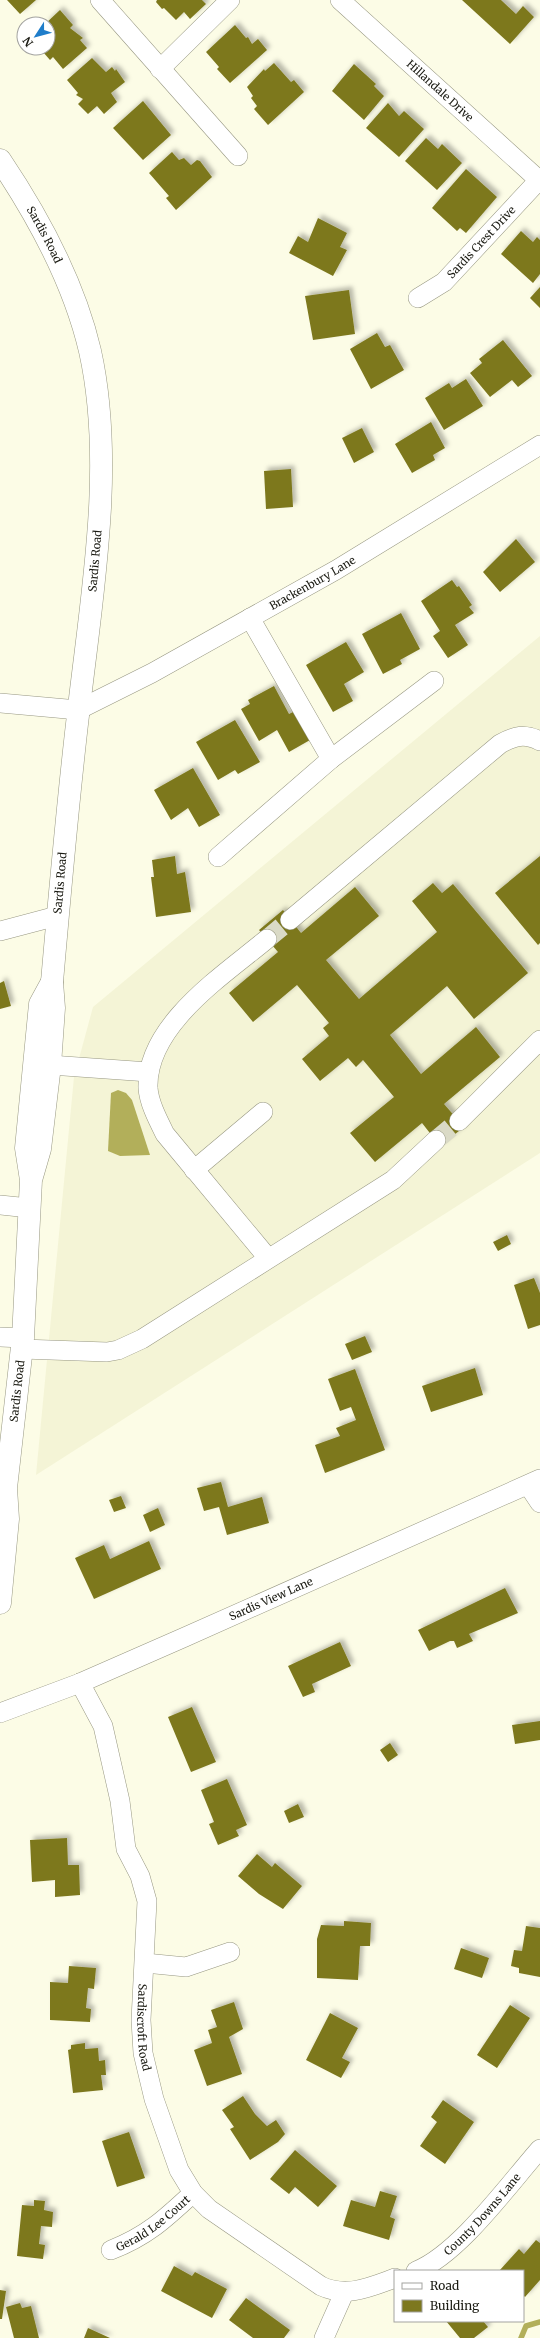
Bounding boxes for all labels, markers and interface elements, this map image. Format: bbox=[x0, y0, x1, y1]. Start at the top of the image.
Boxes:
north arrow bbox=[16, 16, 56, 56]
text: N bbox=[20, 34, 36, 50]
street label: Hillandale Drive bbox=[404, 57, 477, 125]
street label: Sardis Crest Drive bbox=[444, 203, 518, 281]
street label: Sardis Road bbox=[24, 204, 65, 266]
street label: Sardis Road bbox=[85, 529, 105, 593]
street label: Brackenbury Lane bbox=[267, 553, 358, 613]
street label: Sardis Road bbox=[50, 851, 70, 915]
street label: Sardis Road bbox=[7, 1359, 27, 1423]
street label: Sardis View Lane bbox=[227, 1574, 315, 1624]
street label: Sardiscroft Road bbox=[134, 1983, 154, 2073]
street label: County Downs Lane bbox=[441, 2170, 524, 2258]
street label: Gerald Lee Court bbox=[114, 2192, 193, 2254]
legend bbox=[394, 2270, 524, 2322]
text: Road bbox=[430, 2278, 459, 2293]
text: Building bbox=[430, 2298, 480, 2313]

